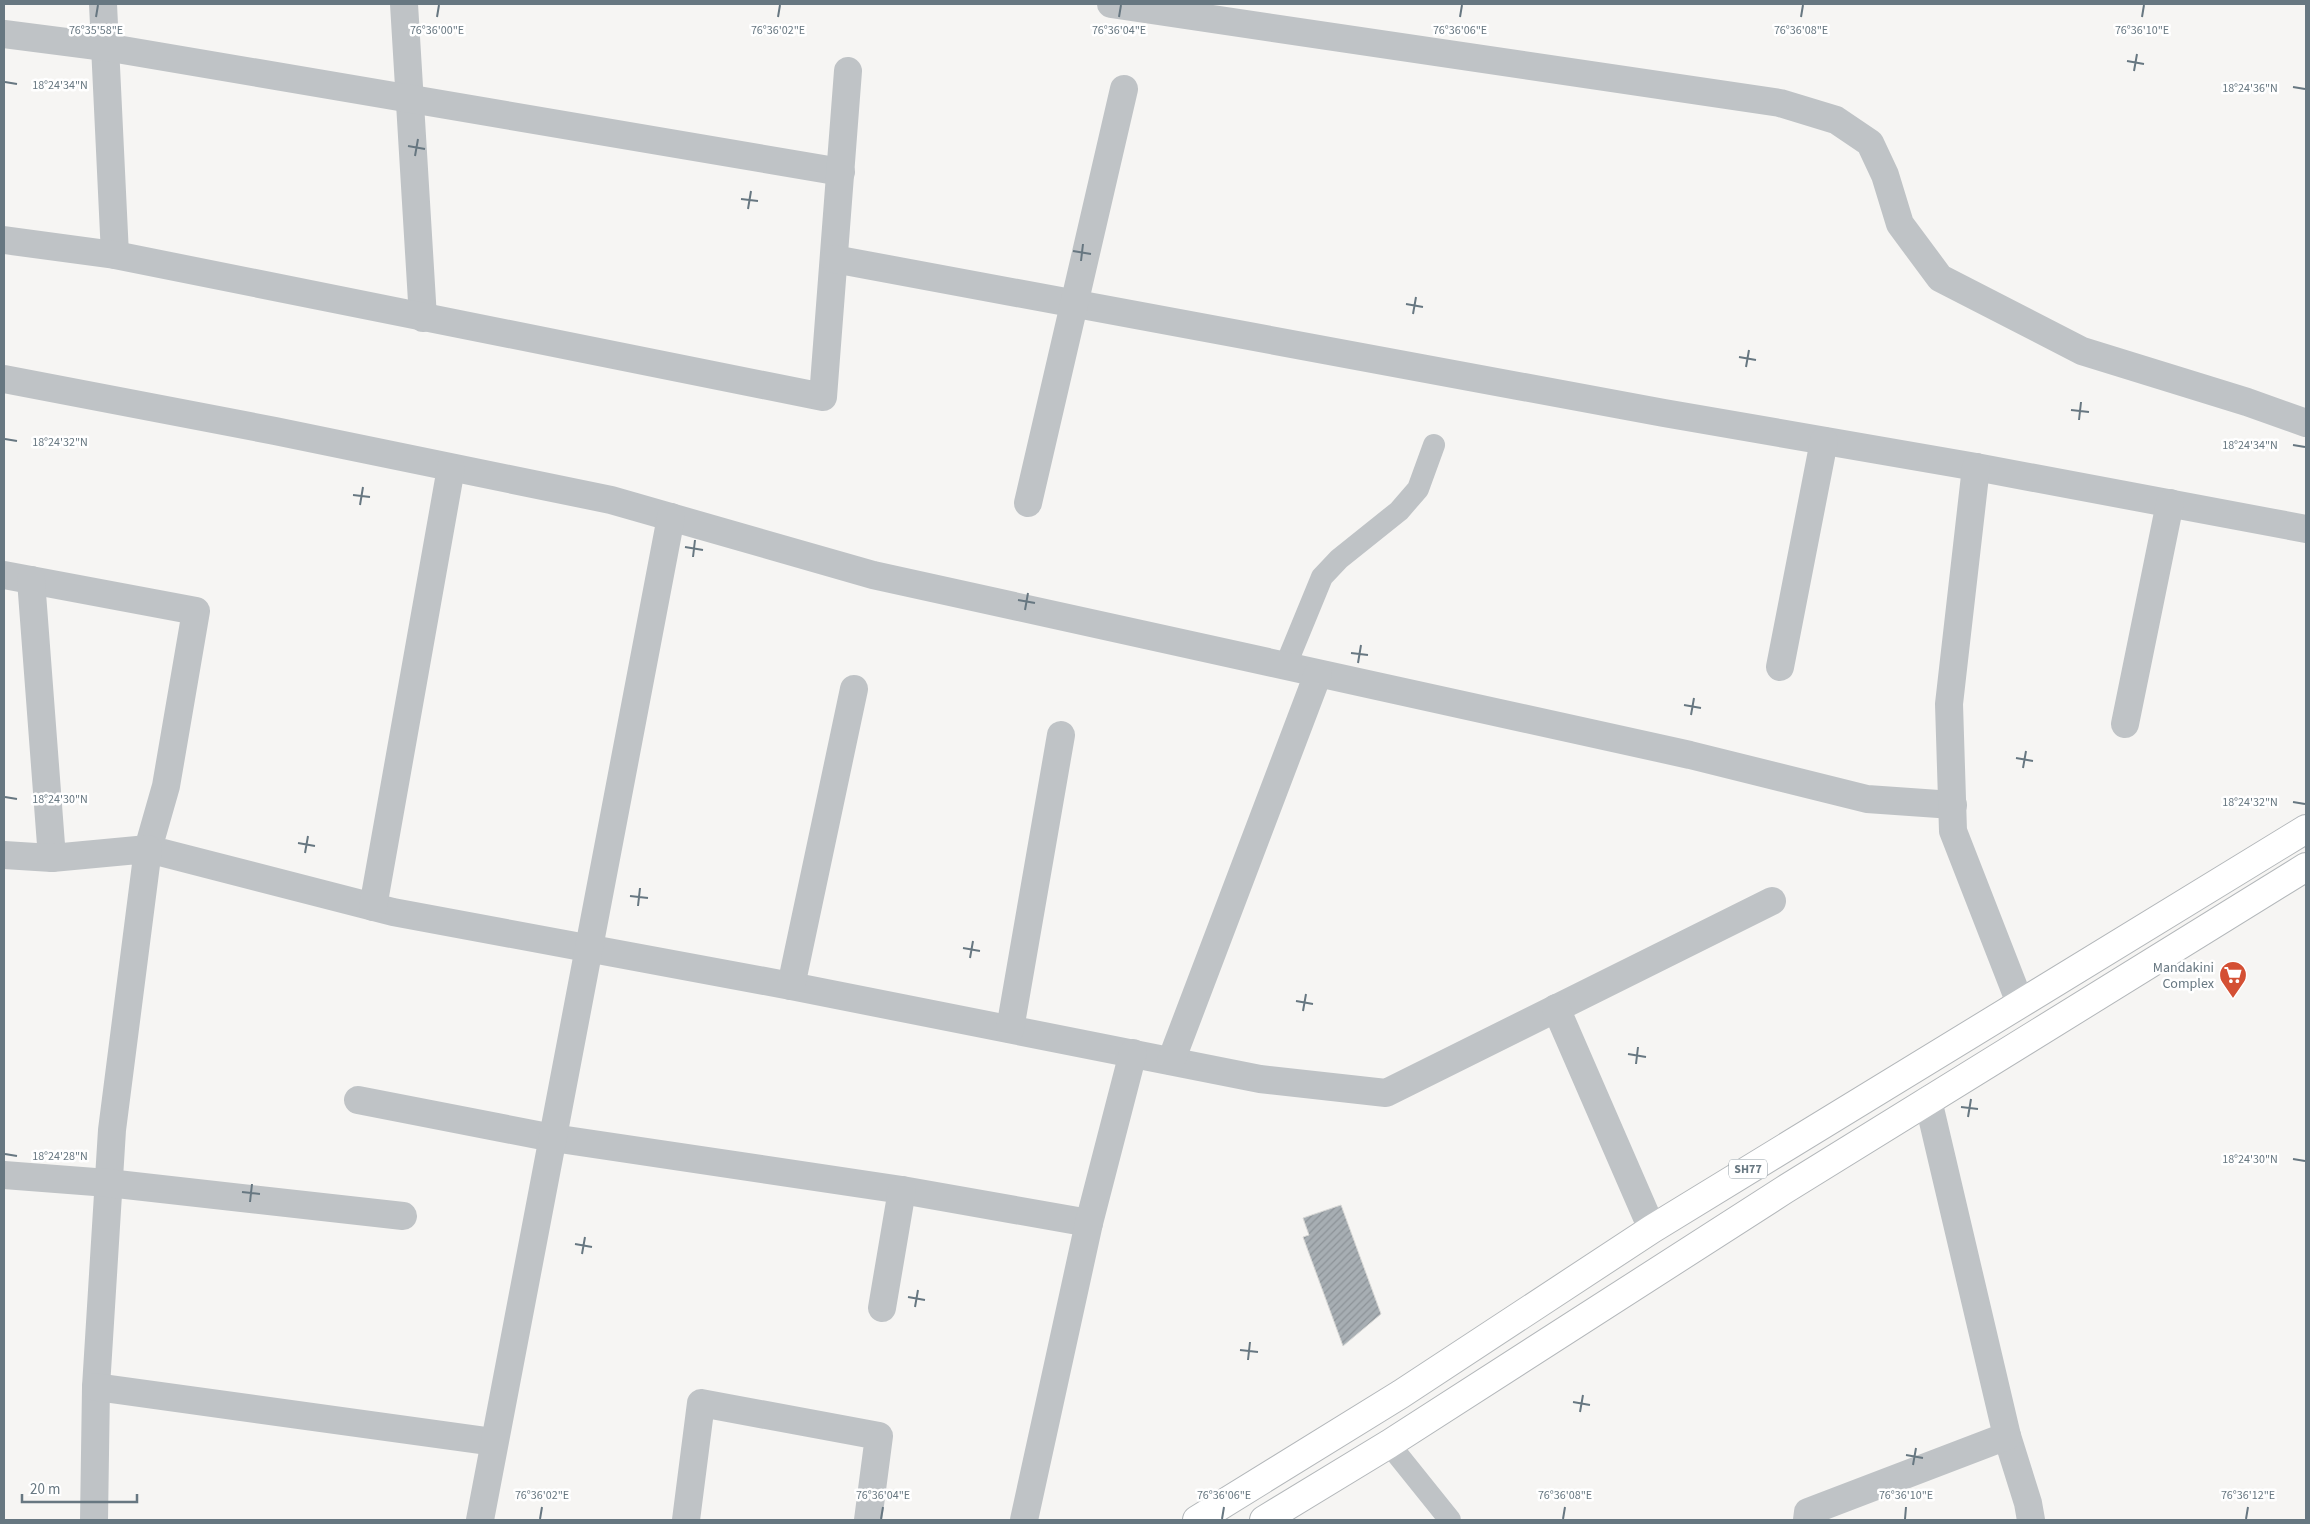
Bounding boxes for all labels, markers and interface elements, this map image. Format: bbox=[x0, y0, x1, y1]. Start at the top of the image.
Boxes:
text: 76°35'58"E bbox=[69, 22, 123, 39]
text: 76°36'00"E bbox=[410, 22, 464, 39]
text: 76°36'02"E bbox=[751, 22, 805, 39]
text: 76°36'04"E bbox=[1092, 22, 1146, 39]
text: 76°36'06"E bbox=[1433, 22, 1487, 39]
text: 76°36'08"E bbox=[1774, 22, 1828, 39]
text: 76°36'10"E bbox=[2115, 22, 2169, 39]
text: 18°24'34"N bbox=[32, 77, 88, 94]
text: 18°24'36"N bbox=[2222, 80, 2278, 97]
text: 18°24'32"N bbox=[32, 434, 88, 451]
text: 18°24'34"N bbox=[2222, 437, 2278, 454]
text: 18°24'30"N bbox=[32, 791, 88, 808]
text: 18°24'32"N bbox=[2222, 794, 2278, 811]
place label: Mandakini Complex bbox=[2153, 958, 2215, 994]
supermarket icon: Mandakini Complex bbox=[2218, 960, 2248, 999]
text: 18°24'28"N bbox=[32, 1148, 88, 1165]
text: 18°24'30"N bbox=[2222, 1151, 2278, 1168]
road number: SH77 bbox=[1729, 1160, 1767, 1178]
scale bar bbox=[22, 1472, 138, 1504]
text: 20 m bbox=[30, 1479, 60, 1500]
text: 76°36'02"E bbox=[515, 1487, 569, 1504]
text: 76°36'04"E bbox=[856, 1487, 910, 1504]
text: 76°36'06"E bbox=[1197, 1487, 1251, 1504]
text: 76°36'08"E bbox=[1538, 1487, 1592, 1504]
text: 76°36'10"E bbox=[1879, 1487, 1933, 1504]
text: 76°36'12"E bbox=[2221, 1487, 2275, 1504]

